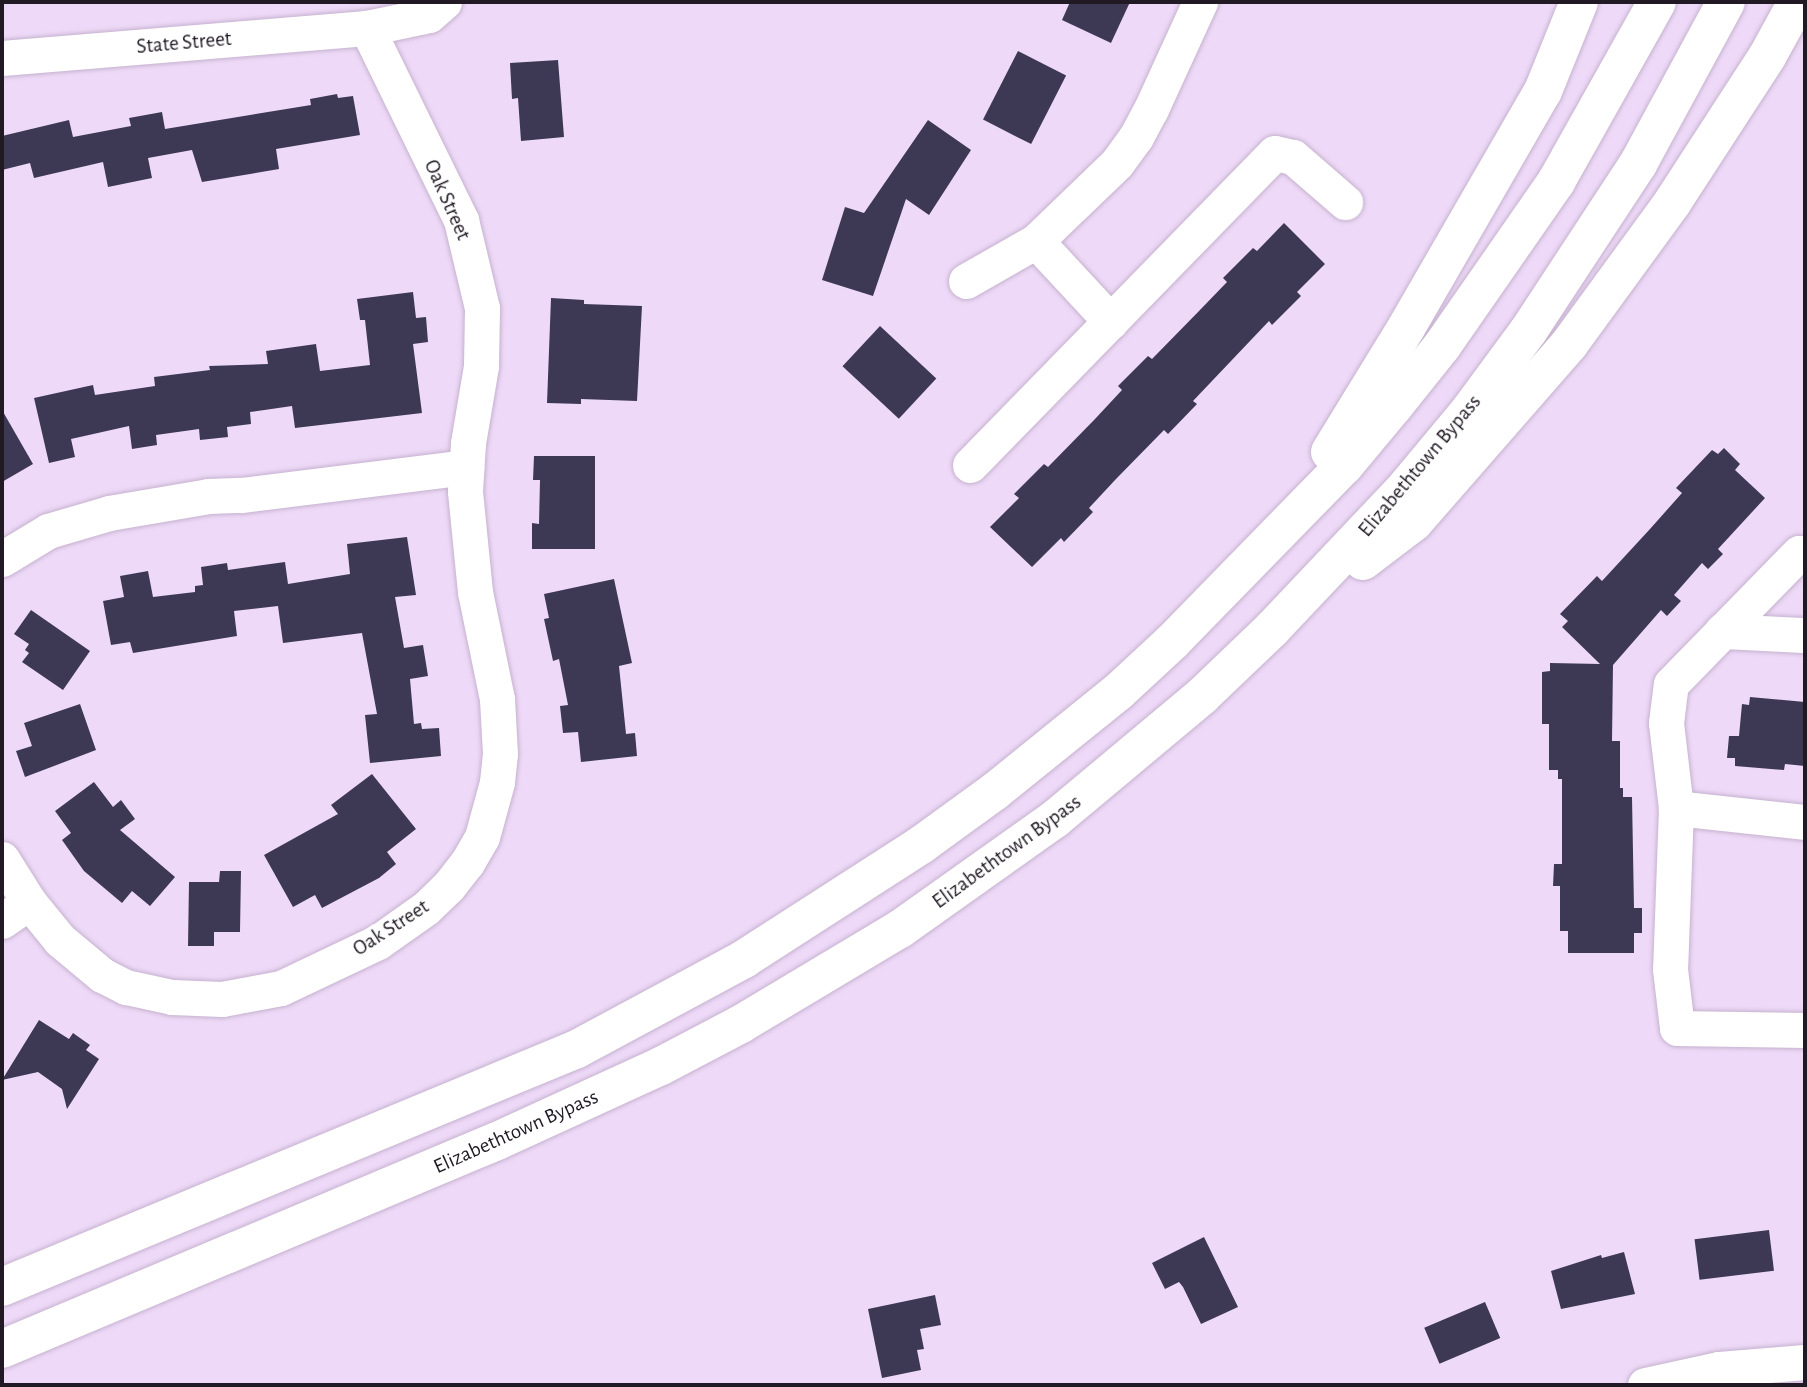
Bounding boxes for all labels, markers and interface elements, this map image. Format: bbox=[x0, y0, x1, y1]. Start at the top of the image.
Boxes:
street label: State Street bbox=[135, 26, 233, 60]
street label: Oak Street bbox=[418, 156, 476, 244]
street label: Elizabethtown Bypass bbox=[1353, 390, 1487, 542]
street label: Elizabethtown Bypass bbox=[928, 790, 1086, 914]
street label: Oak Street bbox=[348, 894, 434, 962]
street label: Elizabethtown Bypass bbox=[430, 1084, 602, 1180]

